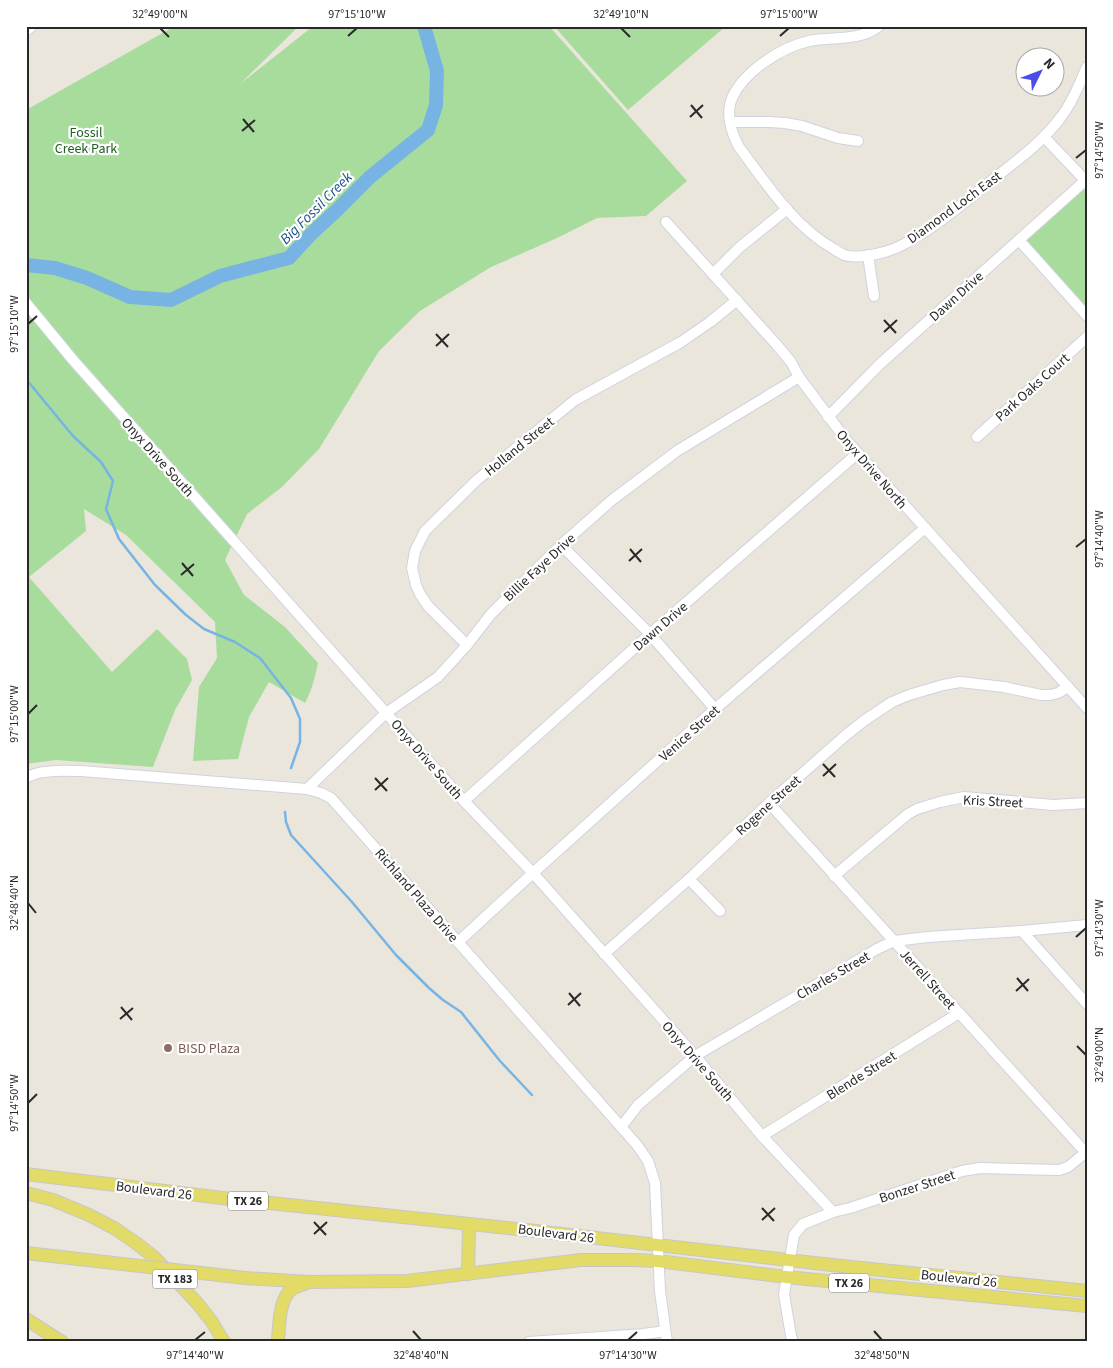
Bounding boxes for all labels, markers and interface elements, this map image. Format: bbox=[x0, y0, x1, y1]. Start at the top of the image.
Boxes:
text: 32°49'00"N bbox=[132, 6, 188, 23]
text: 97°15'10"W bbox=[328, 6, 386, 23]
text: 32°49'10"N bbox=[593, 6, 649, 23]
text: 97°15'00"W bbox=[760, 6, 818, 23]
north arrow bbox=[1016, 48, 1066, 98]
text: N bbox=[1038, 54, 1059, 74]
text: 97°14'50"W bbox=[1091, 121, 1108, 179]
park label: Fossil Creek Park bbox=[55, 123, 117, 159]
water label: Big Fossil Creek bbox=[275, 167, 358, 249]
street label: Diamond Loch East bbox=[903, 167, 1006, 249]
street label: Dawn Drive bbox=[925, 267, 988, 326]
text: 97°15'10"W bbox=[6, 295, 23, 353]
street label: Park Oaks Court bbox=[991, 349, 1074, 427]
street label: Holland Street bbox=[481, 412, 559, 481]
street label: Onyx Drive South bbox=[116, 414, 198, 502]
street label: Onyx Drive North bbox=[831, 426, 911, 514]
text: 97°14'40"W bbox=[1091, 510, 1108, 568]
street label: Billie Faye Drive bbox=[499, 529, 580, 606]
street label: Dawn Drive bbox=[629, 597, 692, 656]
text: 97°15'00"W bbox=[6, 685, 23, 743]
street label: Venice Street bbox=[655, 701, 725, 767]
street label: Onyx Drive South bbox=[386, 715, 467, 804]
street label: Rogene Street bbox=[732, 771, 806, 841]
street label: Kris Street bbox=[962, 790, 1024, 814]
street label: Richland Plaza Drive bbox=[370, 844, 463, 947]
text: 32°48'40"N bbox=[6, 875, 23, 931]
text: 97°14'30"W bbox=[1091, 899, 1108, 957]
street label: Jerrell Street bbox=[895, 945, 960, 1014]
street label: Charles Street bbox=[793, 947, 874, 1005]
street label: Onyx Drive South bbox=[657, 1017, 738, 1106]
text: 32°49'00"N bbox=[1091, 1027, 1108, 1083]
place label: BISD Plaza bbox=[178, 1039, 240, 1059]
marker: BISD Plaza bbox=[162, 1042, 174, 1054]
street label: Blende Street bbox=[823, 1046, 901, 1105]
text: 97°14'50"W bbox=[6, 1074, 23, 1132]
street label: Bonzer Street bbox=[877, 1165, 958, 1209]
street label: Boulevard 26 bbox=[115, 1176, 193, 1206]
road number: TX 26 bbox=[228, 1192, 268, 1210]
street label: Boulevard 26 bbox=[517, 1219, 595, 1249]
street label: Boulevard 26 bbox=[920, 1265, 998, 1293]
road number: TX 183 bbox=[152, 1270, 198, 1288]
road number: TX 26 bbox=[829, 1274, 869, 1292]
text: 97°14'40"W bbox=[166, 1347, 224, 1364]
text: 32°48'40"N bbox=[393, 1347, 449, 1364]
text: 97°14'30"W bbox=[599, 1347, 657, 1364]
text: 32°48'50"N bbox=[854, 1347, 910, 1364]

